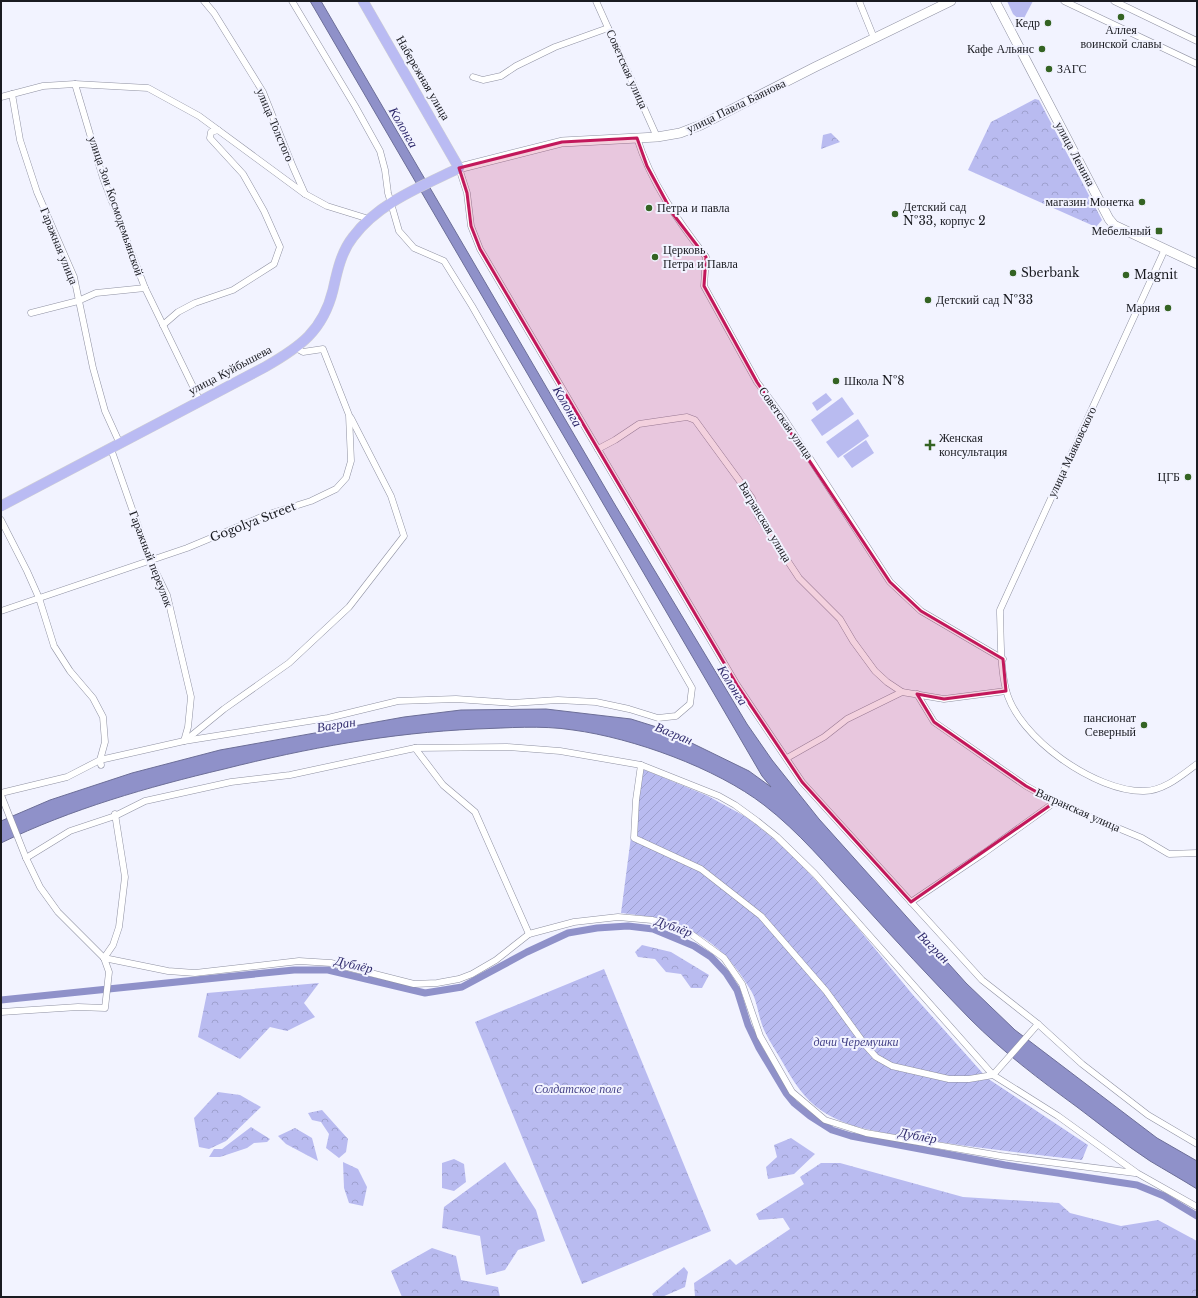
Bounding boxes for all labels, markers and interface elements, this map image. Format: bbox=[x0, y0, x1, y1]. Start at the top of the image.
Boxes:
marker: Аллея воинской славы bbox=[1116, 12, 1126, 22]
place label: Кедр bbox=[1015, 15, 1040, 30]
marker: Кедр bbox=[1043, 18, 1053, 28]
place label: Аллея воинской славы bbox=[1080, 22, 1162, 51]
street label: Советская улица bbox=[603, 27, 652, 111]
street label: Набережная улица bbox=[393, 33, 454, 123]
place label: Кафе Альянс bbox=[967, 41, 1034, 56]
marker: Кафе Альянс bbox=[1037, 44, 1047, 54]
place label: ЗАГС bbox=[1057, 61, 1086, 76]
marker: ЗАГС bbox=[1044, 64, 1054, 74]
street label: улица Павла Баянова bbox=[684, 75, 788, 136]
street label: улица Толстого bbox=[253, 86, 298, 164]
water label: Колонга bbox=[385, 103, 422, 151]
street label: улица Ленина bbox=[1052, 119, 1099, 189]
street label: улица Зои Космодемьянской bbox=[86, 134, 148, 278]
place label: магазин Монетка bbox=[1046, 194, 1135, 209]
marker: магазин Монетка bbox=[1137, 197, 1147, 207]
place label: Детский сад №33, корпус 2 bbox=[903, 199, 986, 228]
place label: Петра и павла bbox=[657, 200, 730, 215]
marker: Петра и павла bbox=[644, 203, 654, 213]
street label: Гаражная улица bbox=[37, 205, 82, 287]
marker: Детский сад №33, корпус 2 bbox=[890, 209, 900, 219]
place label: Мебельный bbox=[1092, 223, 1152, 238]
marker: Мебельный bbox=[1154, 226, 1164, 236]
place label: Церковь Петра и Павла bbox=[663, 242, 739, 271]
marker: Церковь Петра и Павла bbox=[650, 252, 660, 262]
place label: Sberbank bbox=[1021, 265, 1080, 280]
place label: Magnit bbox=[1134, 267, 1178, 282]
marker: Sberbank bbox=[1008, 268, 1018, 278]
marker: Magnit bbox=[1121, 270, 1131, 280]
place label: Детский сад №33 bbox=[936, 292, 1033, 307]
marker: Детский сад №33 bbox=[923, 295, 933, 305]
place label: Мария bbox=[1126, 300, 1160, 315]
marker: Мария bbox=[1163, 303, 1173, 313]
street label: улица Куйбышева bbox=[186, 341, 275, 398]
place label: Школа №8 bbox=[844, 373, 905, 388]
marker: Школа №8 bbox=[831, 376, 841, 386]
water label: Колонга bbox=[549, 382, 586, 430]
street label: Советская улица bbox=[756, 384, 817, 462]
street label: улица Маяковского bbox=[1044, 404, 1099, 500]
place label: Женская консультация bbox=[939, 430, 1008, 459]
marker: Женская консультация bbox=[924, 439, 936, 451]
place label: ЦГБ bbox=[1158, 469, 1180, 484]
marker: ЦГБ bbox=[1183, 472, 1193, 482]
street label: Вагранская улица bbox=[736, 479, 796, 565]
street label: Gogolya Street bbox=[208, 498, 298, 545]
street label: Гаражный переулок bbox=[126, 509, 177, 609]
water label: Колонга bbox=[713, 661, 752, 709]
place label: пансионат Северный bbox=[1083, 710, 1137, 739]
water label: Вагран bbox=[316, 713, 357, 736]
water label: Вагран bbox=[653, 718, 695, 749]
marker: пансионат Северный bbox=[1139, 720, 1149, 730]
street label: Вагранская улица bbox=[1034, 784, 1123, 835]
water label: Дублёр bbox=[651, 911, 695, 941]
water label: Вагран bbox=[914, 928, 953, 967]
water label: Дублёр bbox=[331, 951, 375, 977]
park label: дачи Черемушки bbox=[813, 1034, 899, 1049]
park label: Солдатское поле bbox=[534, 1081, 622, 1096]
water label: Дублёр bbox=[896, 1123, 939, 1148]

